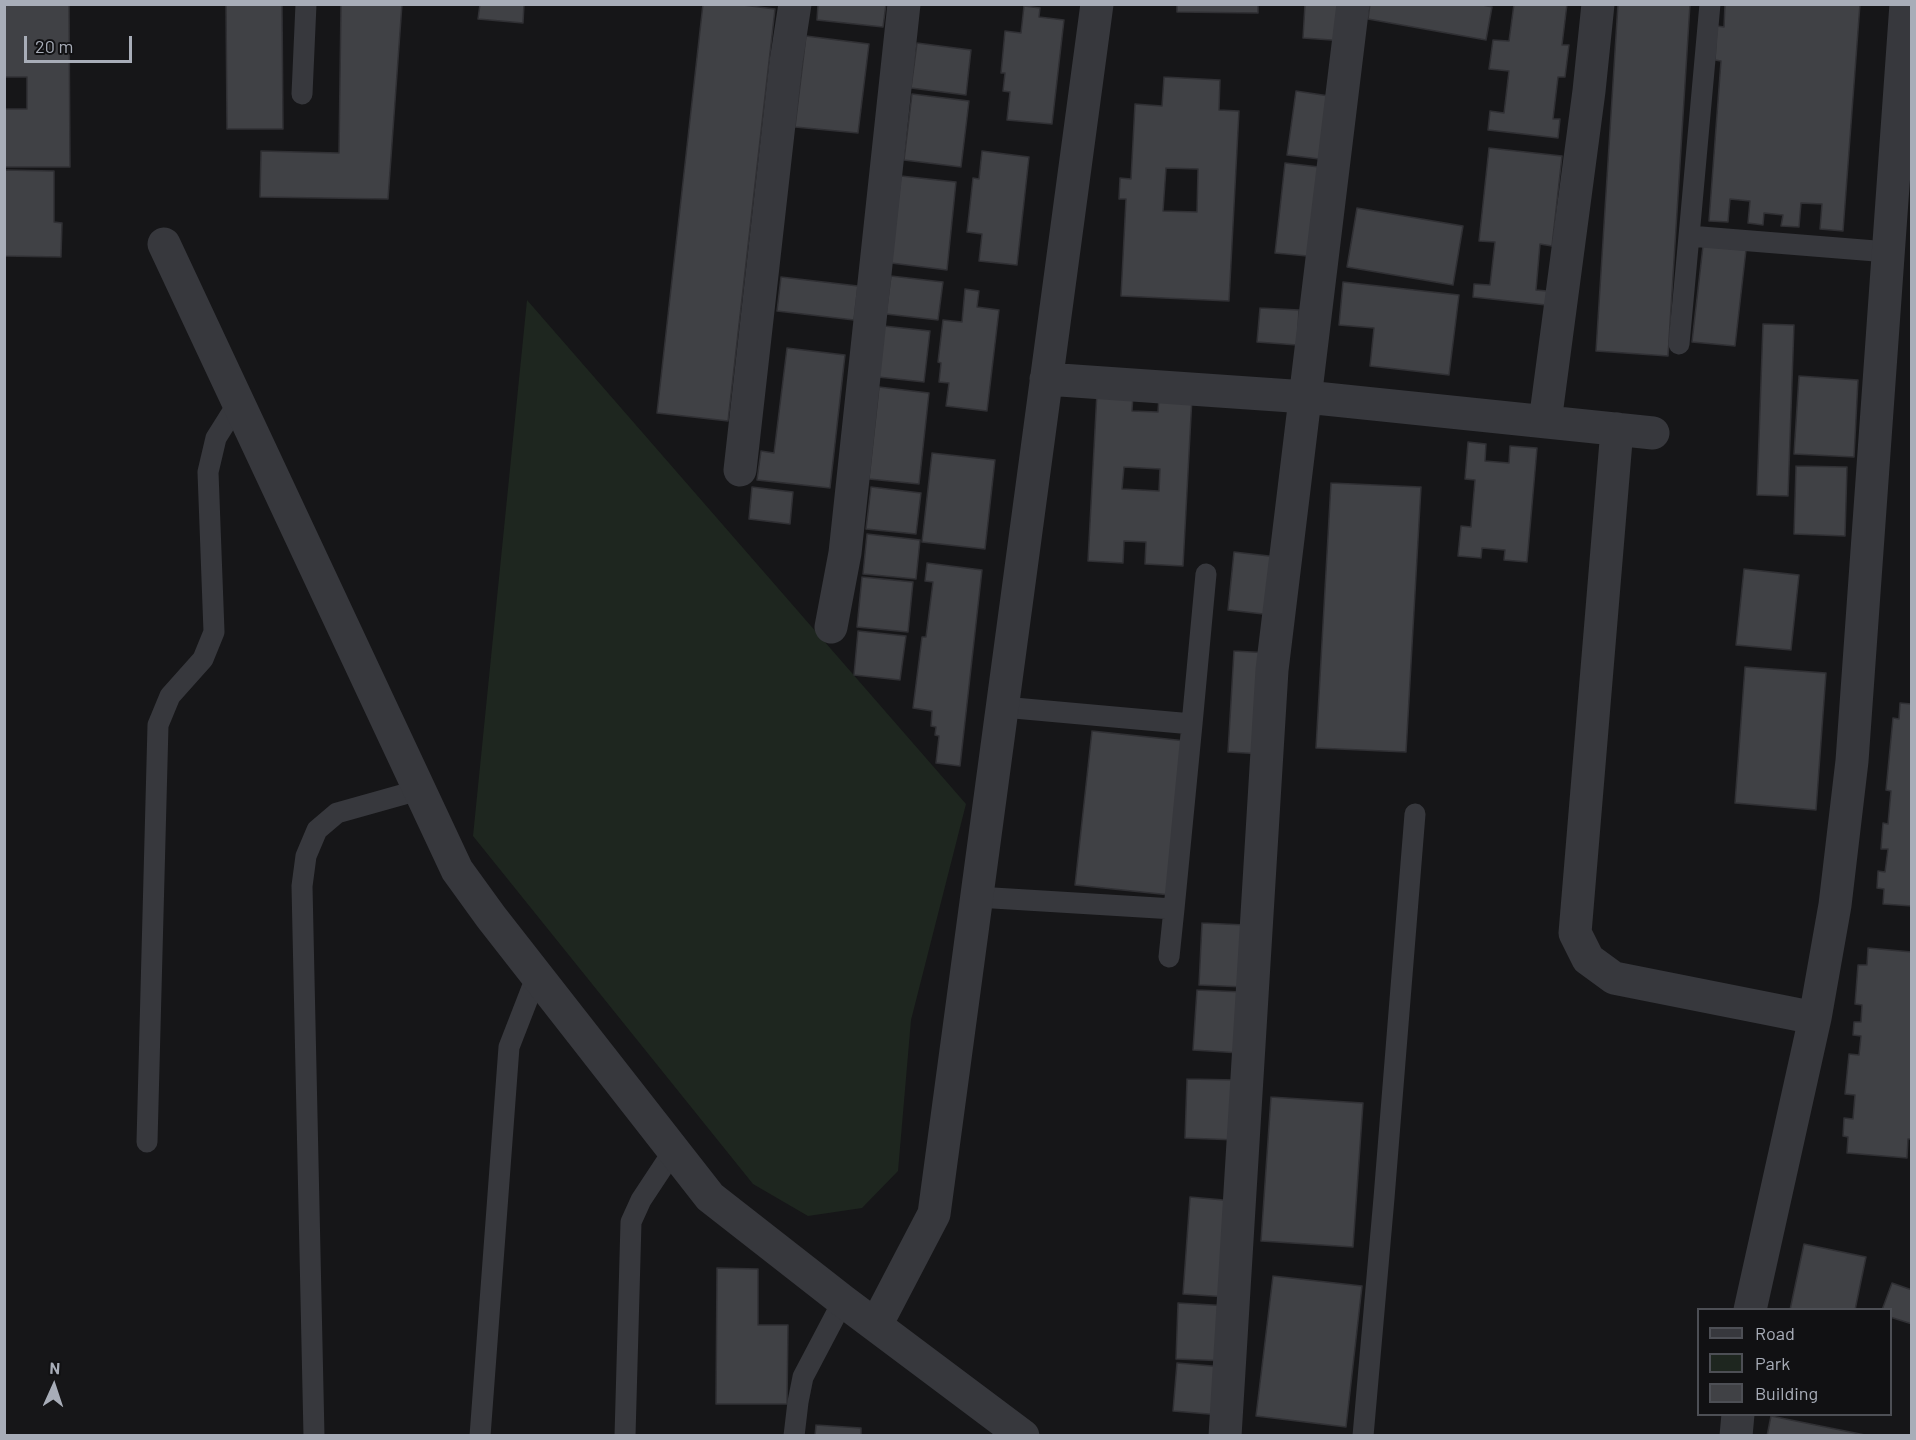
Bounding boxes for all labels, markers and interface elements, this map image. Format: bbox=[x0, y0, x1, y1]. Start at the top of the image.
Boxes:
scale bar bbox=[27, 24, 135, 62]
text: 20 m bbox=[35, 35, 73, 57]
legend bbox=[1697, 1308, 1892, 1416]
text: Road bbox=[1755, 1322, 1795, 1344]
text: Park bbox=[1755, 1352, 1790, 1374]
north arrow bbox=[24, 1356, 84, 1416]
text: N bbox=[49, 1358, 61, 1377]
text: Building bbox=[1755, 1382, 1818, 1404]

